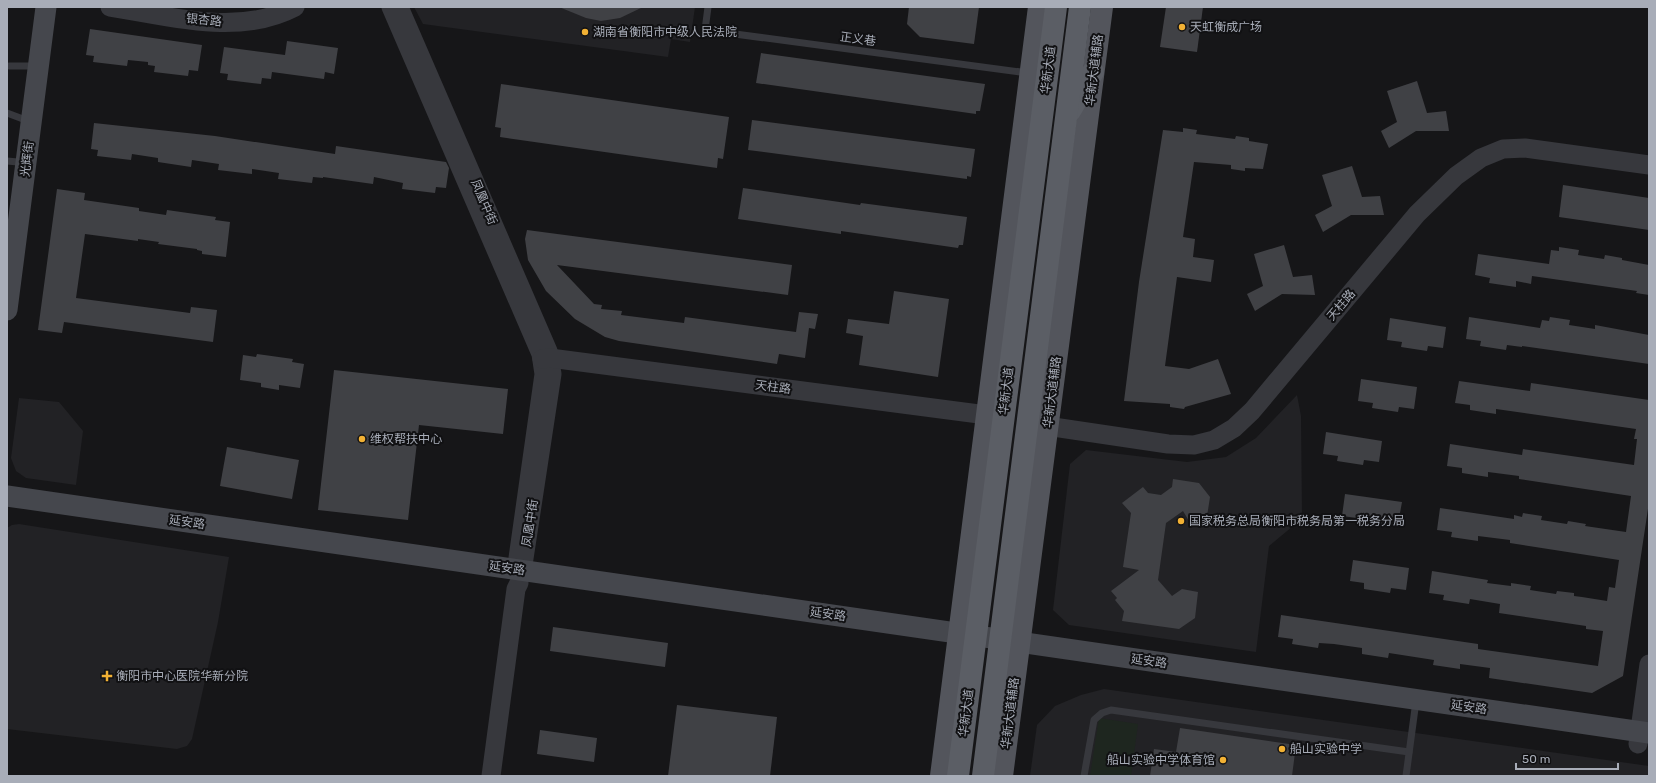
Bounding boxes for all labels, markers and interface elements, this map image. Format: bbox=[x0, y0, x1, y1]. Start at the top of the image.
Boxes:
street label: 银杏路 bbox=[185, 11, 223, 29]
place label: 天虹衡成广场 bbox=[1190, 20, 1262, 34]
marker: 天虹衡成广场 bbox=[1177, 22, 1187, 32]
place label: 湖南省衡阳市中级人民法院 bbox=[593, 25, 737, 39]
marker: 湖南省衡阳市中级人民法院 bbox=[580, 27, 590, 37]
street label: 正义巷 bbox=[839, 30, 877, 48]
street label: 华新大道辅路 bbox=[1083, 33, 1105, 107]
street label: 华新大道 bbox=[1038, 45, 1058, 95]
street label: 光辉街 bbox=[18, 140, 36, 178]
street label: 凤凰中街 bbox=[468, 177, 500, 227]
street label: 天柱路 bbox=[1324, 287, 1358, 323]
street label: 华新大道辅路 bbox=[1041, 355, 1063, 429]
street label: 华新大道 bbox=[996, 366, 1016, 416]
street label: 天柱路 bbox=[754, 378, 792, 396]
place label: 维权帮扶中心 bbox=[370, 432, 442, 446]
marker: 维权帮扶中心 bbox=[357, 434, 367, 444]
street label: 凤凰中街 bbox=[519, 498, 541, 548]
street label: 延安路 bbox=[168, 513, 206, 531]
place label: 国家税务总局衡阳市税务局第一税务分局 bbox=[1189, 514, 1405, 528]
marker: 国家税务总局衡阳市税务局第一税务分局 bbox=[1176, 516, 1186, 526]
street label: 延安路 bbox=[488, 559, 526, 577]
street label: 延安路 bbox=[809, 605, 847, 623]
street label: 延安路 bbox=[1130, 652, 1168, 670]
place label: 衡阳市中心医院华新分院 bbox=[116, 669, 248, 683]
marker: 衡阳市中心医院华新分院 bbox=[101, 670, 113, 682]
street label: 华新大道辅路 bbox=[999, 676, 1021, 750]
street label: 华新大道 bbox=[956, 688, 976, 738]
street label: 延安路 bbox=[1450, 698, 1488, 716]
place label: 船山实验中学 bbox=[1290, 742, 1362, 756]
marker: 船山实验中学 bbox=[1277, 744, 1287, 754]
scale bar bbox=[1516, 745, 1618, 771]
text: 50 m bbox=[1522, 752, 1550, 766]
place label: 船山实验中学体育馆 bbox=[1107, 753, 1215, 767]
marker: 船山实验中学体育馆 bbox=[1218, 755, 1228, 765]

